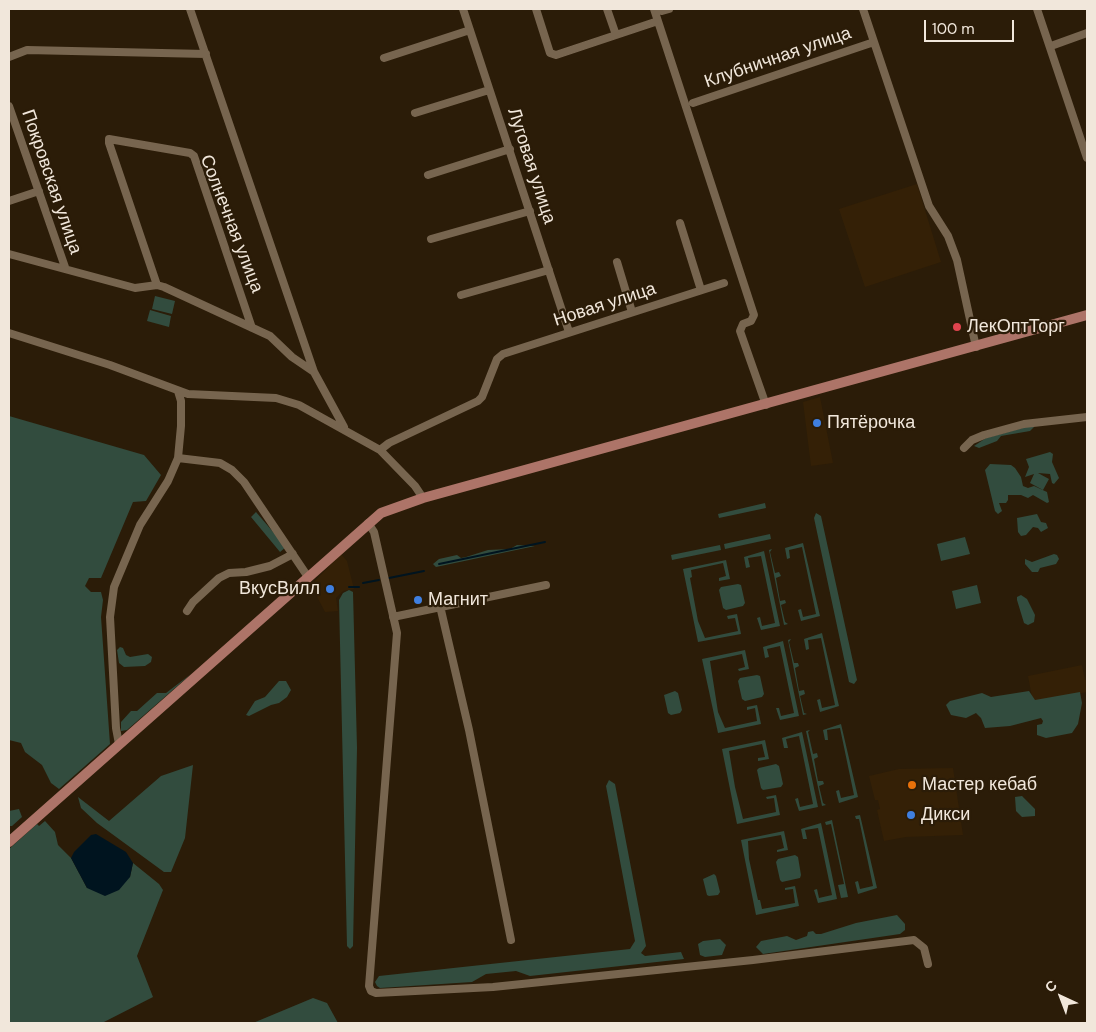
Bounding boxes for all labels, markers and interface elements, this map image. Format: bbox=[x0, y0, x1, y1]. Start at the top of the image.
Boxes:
scale bar bbox=[926, 10, 1016, 42]
text: 100 m bbox=[932, 19, 975, 39]
street label: Клубничная улица bbox=[702, 23, 854, 93]
street label: Луговая улица bbox=[502, 105, 560, 227]
street label: Покровская улица bbox=[16, 107, 86, 257]
street label: Солнечная улица bbox=[195, 152, 267, 296]
street label: Новая улица bbox=[551, 278, 659, 332]
place label: ЛекОптТорг bbox=[967, 316, 1065, 338]
marker: ЛекОптТорг bbox=[951, 321, 963, 333]
place label: Пятёрочка bbox=[827, 412, 915, 434]
marker: Пятёрочка bbox=[811, 417, 823, 429]
place label: ВкусВилл bbox=[239, 578, 320, 600]
marker: ВкусВилл bbox=[324, 583, 336, 595]
place label: Магнит bbox=[428, 589, 488, 611]
marker: Магнит bbox=[412, 594, 424, 606]
place label: Мастер кебаб bbox=[922, 774, 1037, 796]
marker: Мастер кебаб bbox=[906, 779, 918, 791]
place label: Дикси bbox=[921, 804, 970, 826]
marker: Дикси bbox=[905, 809, 917, 821]
north arrow bbox=[1036, 972, 1086, 1022]
text: С bbox=[1041, 976, 1061, 996]

